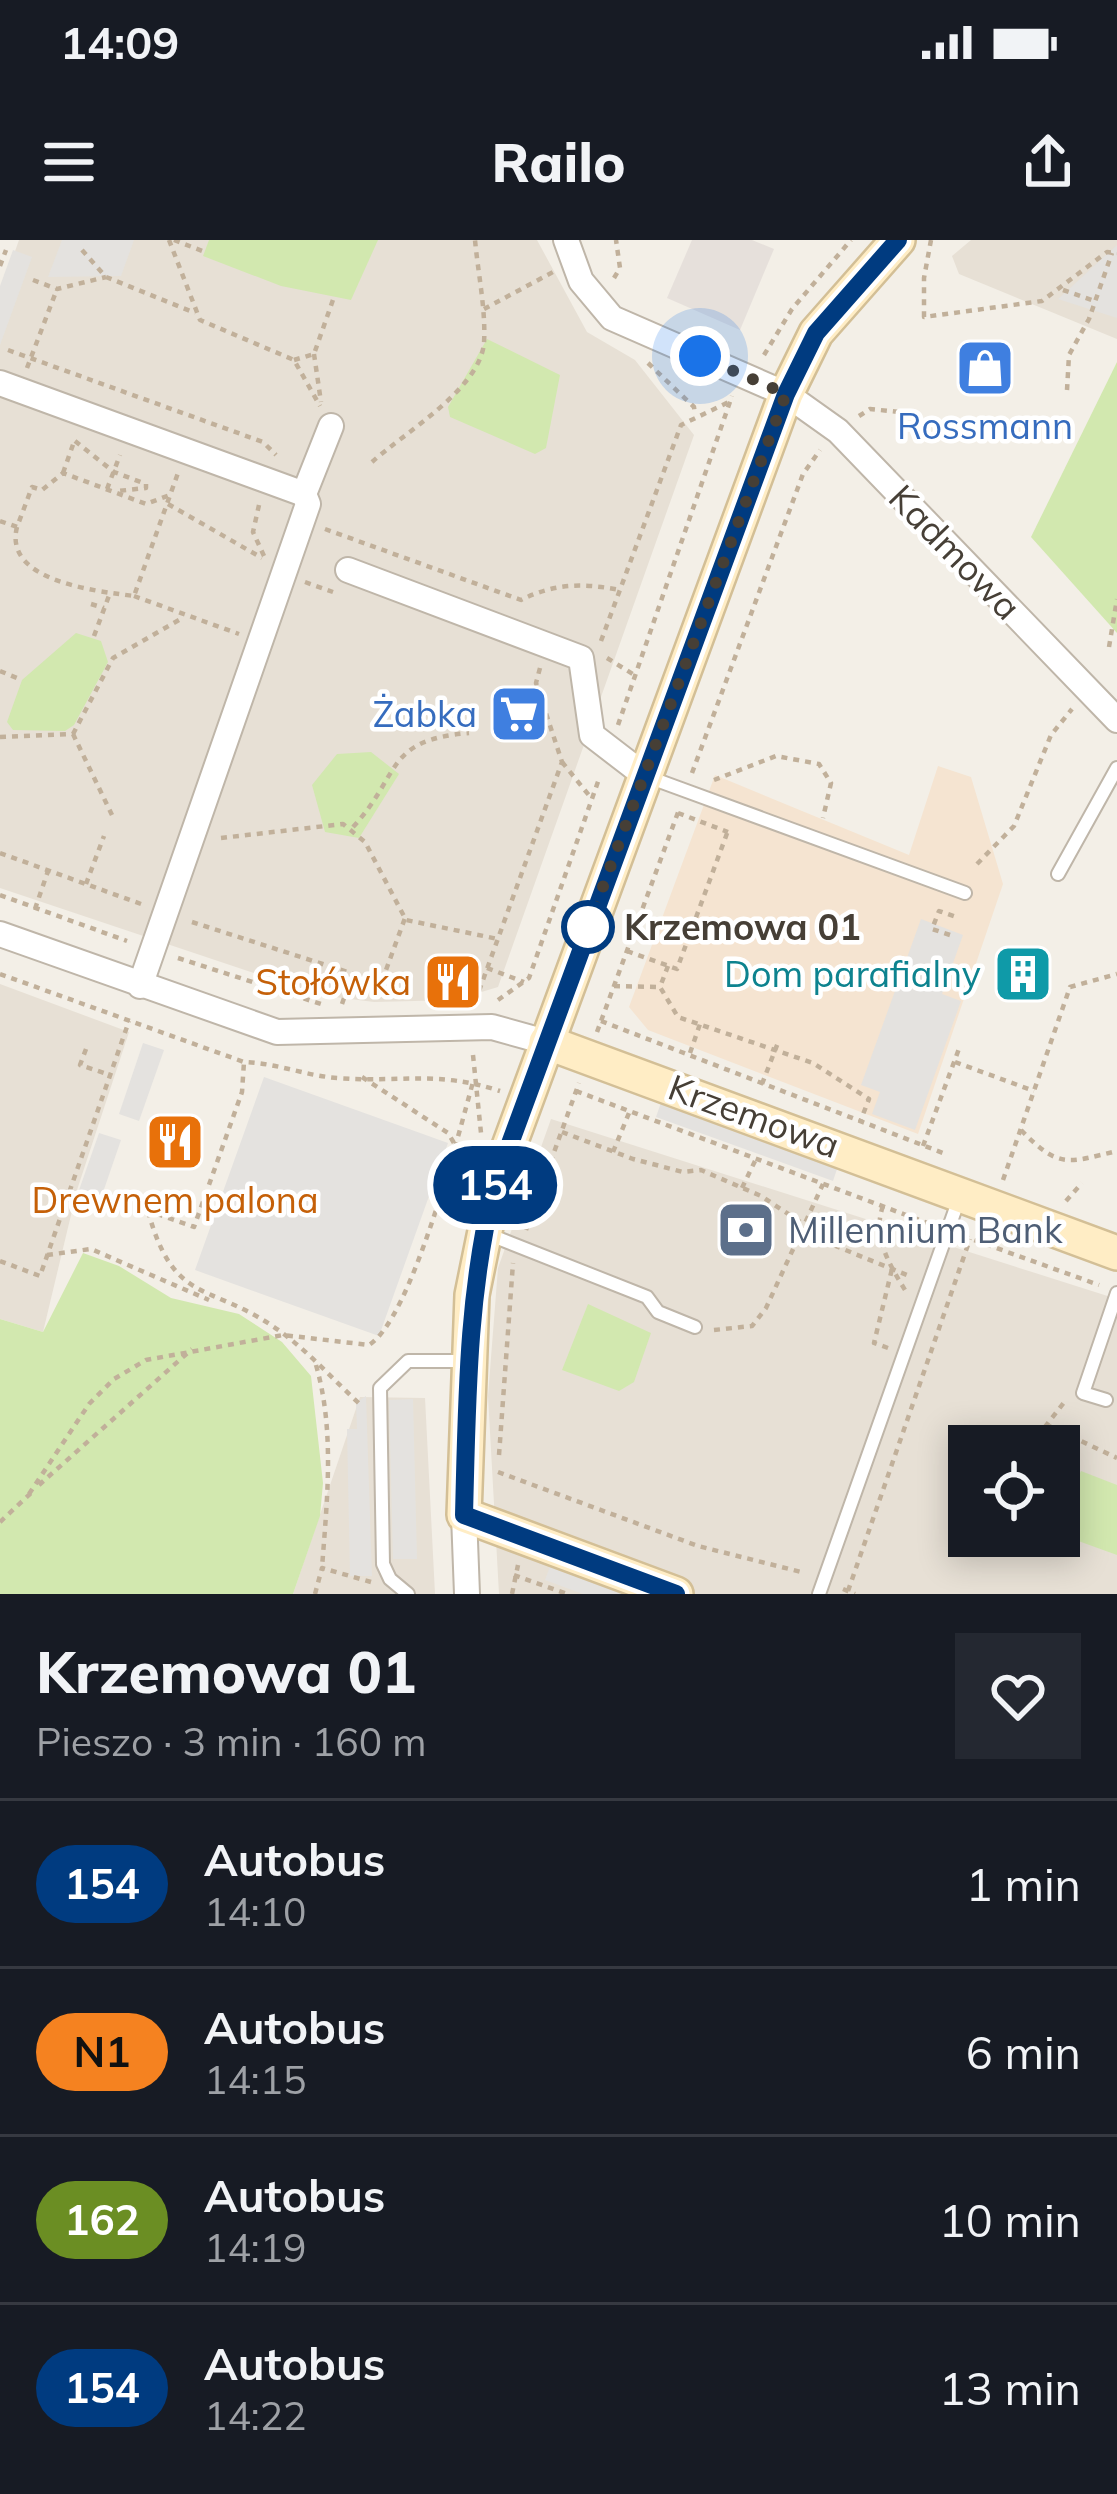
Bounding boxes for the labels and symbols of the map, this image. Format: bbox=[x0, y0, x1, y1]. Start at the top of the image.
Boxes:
your location bbox=[670, 326, 730, 386]
shop icon: Rossmann bbox=[954, 337, 1016, 399]
place label: Rossmann bbox=[897, 403, 1073, 448]
street label: Kadmowa bbox=[880, 475, 1031, 629]
supermarket icon: Żabka bbox=[488, 683, 550, 745]
place label: Żabka bbox=[373, 691, 477, 736]
marker: Krzemowa 01 bbox=[563, 902, 613, 952]
place label: Krzemowa 01 bbox=[624, 904, 861, 949]
building icon: Dom parafialny bbox=[992, 943, 1054, 1005]
restaurant icon: Stołówka bbox=[422, 951, 484, 1013]
place label: Dom parafialny bbox=[724, 951, 981, 996]
place label: Stołówka bbox=[256, 959, 411, 1004]
street label: Krzemowa bbox=[663, 1064, 846, 1167]
restaurant icon: Drewnem palona bbox=[144, 1111, 206, 1173]
line badge: 154 bbox=[426, 1146, 564, 1224]
place label: Drewnem palona bbox=[31, 1177, 319, 1222]
bank icon: Millennium Bank bbox=[715, 1199, 777, 1261]
place label: Millennium Bank bbox=[788, 1207, 1063, 1252]

